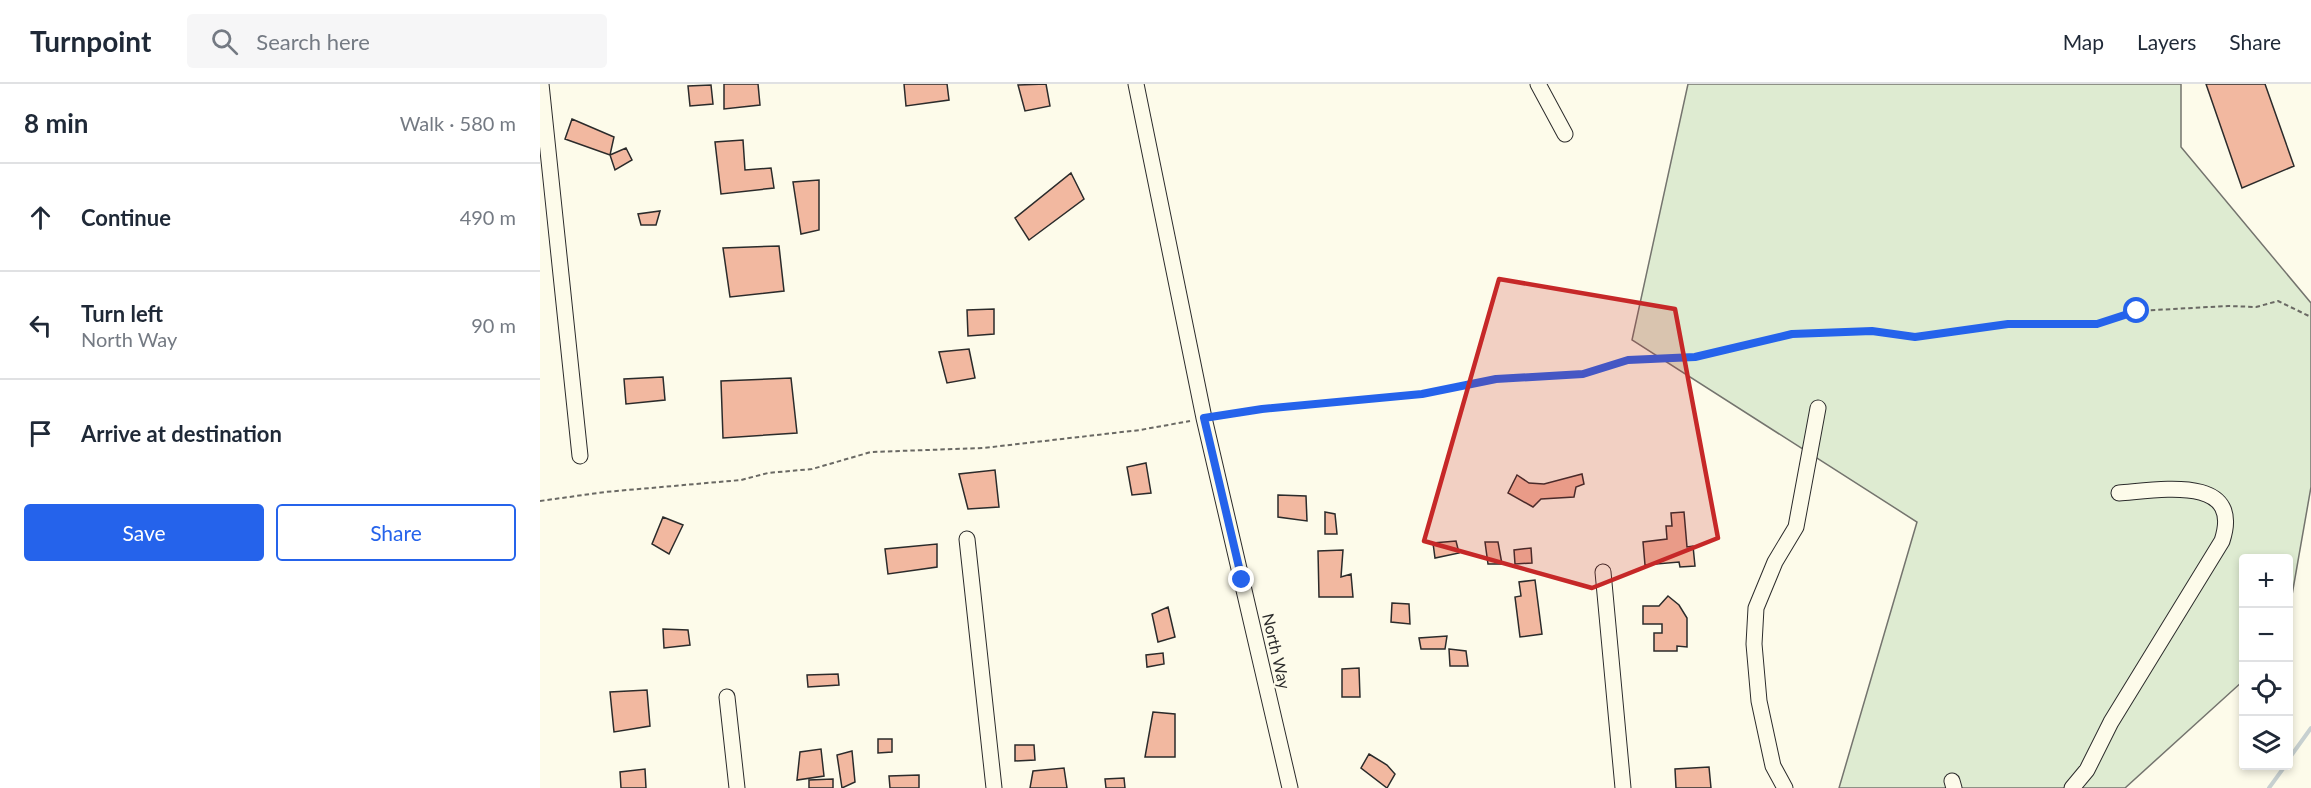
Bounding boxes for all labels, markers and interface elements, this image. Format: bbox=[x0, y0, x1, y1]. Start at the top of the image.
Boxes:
search box bbox=[187, 14, 607, 68]
text: Turnpoint bbox=[30, 24, 151, 58]
icon: search bbox=[208, 25, 241, 58]
text: Search here bbox=[256, 28, 370, 55]
text: Map bbox=[2063, 29, 2104, 54]
text: Layers bbox=[2137, 29, 2196, 54]
text: Share bbox=[2229, 29, 2281, 54]
text: 8 min bbox=[24, 107, 88, 139]
text: Walk · 580 m bbox=[400, 111, 516, 135]
icon: ahead bbox=[24, 201, 57, 234]
text: Continue bbox=[81, 204, 171, 231]
text: 490 m bbox=[460, 205, 516, 229]
route start bbox=[2123, 297, 2149, 323]
text: Turn left bbox=[81, 300, 163, 327]
icon: left bbox=[24, 309, 57, 342]
text: 90 m bbox=[471, 313, 516, 337]
text: North Way bbox=[81, 327, 177, 351]
icon: arrive bbox=[24, 417, 57, 450]
text: Arrive at destination bbox=[81, 420, 282, 447]
button: Save bbox=[24, 504, 264, 561]
button: Share bbox=[276, 504, 516, 561]
map controls bbox=[2239, 554, 2293, 770]
button: + bbox=[2239, 554, 2293, 608]
route end bbox=[1228, 566, 1254, 592]
button: − bbox=[2239, 608, 2293, 662]
street label: North Way bbox=[1259, 611, 1295, 691]
button: locate bbox=[2239, 662, 2293, 716]
button: layers bbox=[2239, 716, 2293, 770]

